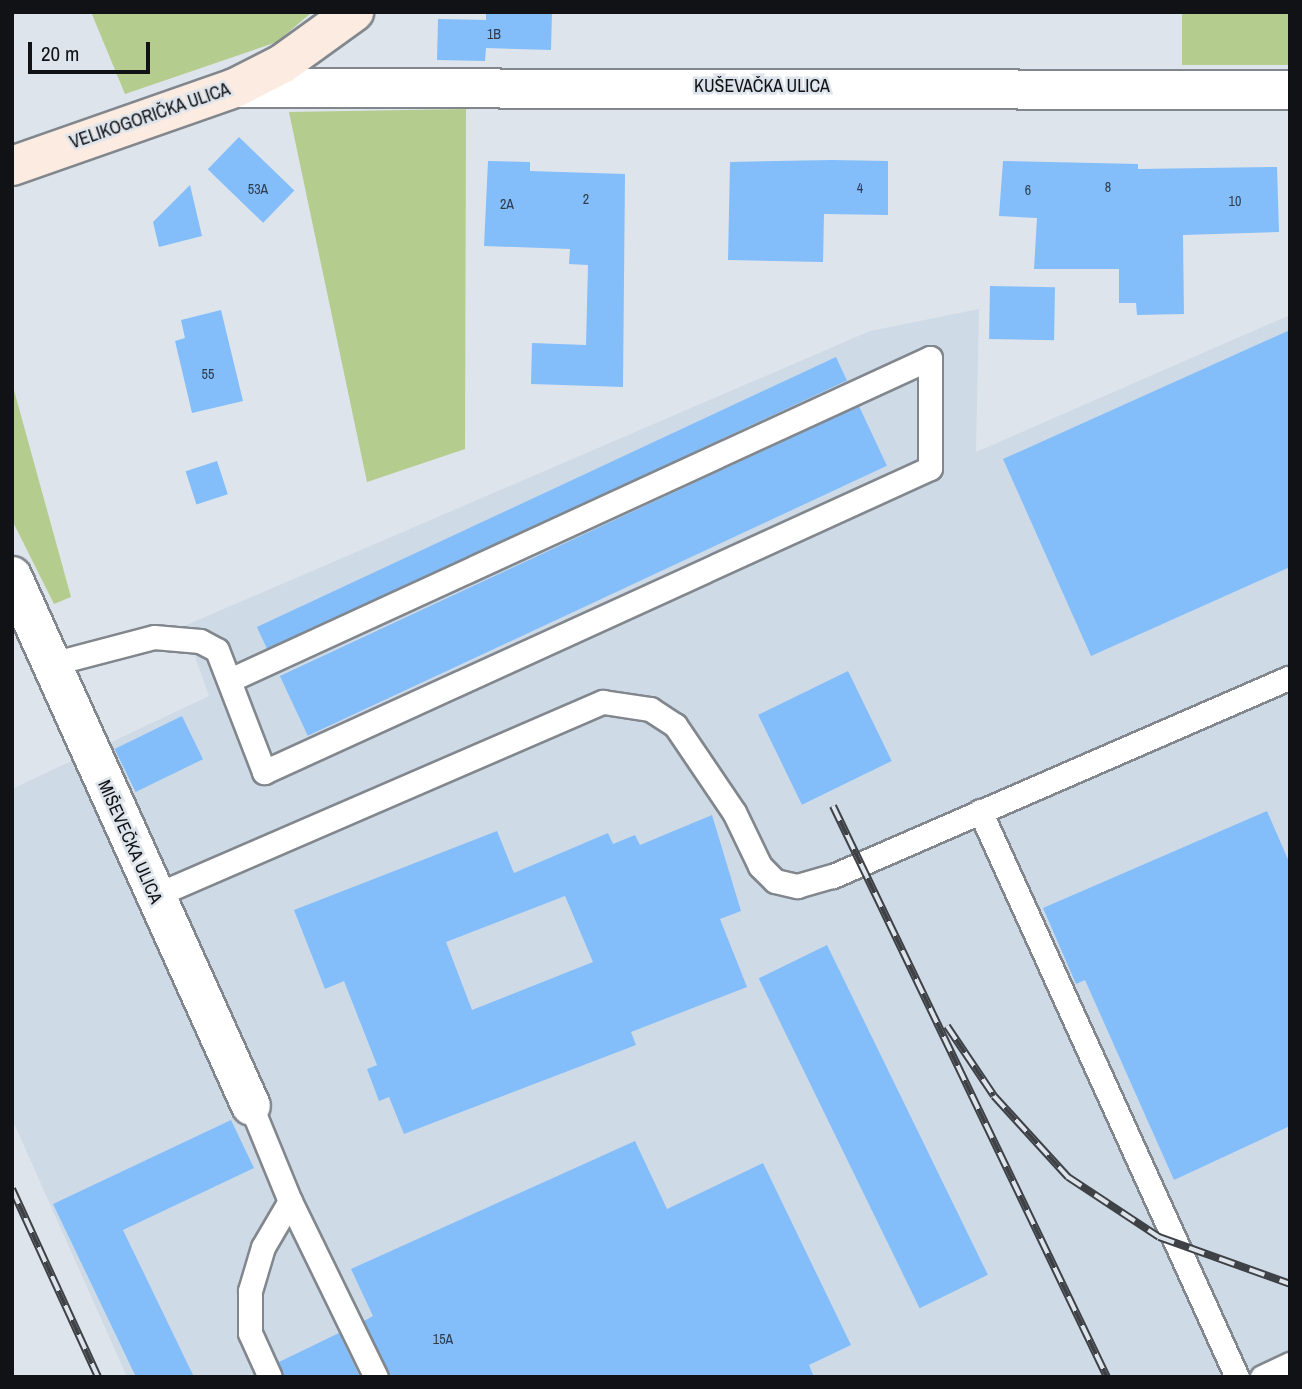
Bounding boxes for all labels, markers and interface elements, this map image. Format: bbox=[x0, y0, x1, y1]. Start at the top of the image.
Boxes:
house number: 1B bbox=[487, 26, 501, 42]
scale bar bbox=[32, 28, 154, 72]
text: 20 m bbox=[41, 39, 79, 68]
street label: KUŠEVAČKA ULICA bbox=[694, 75, 830, 97]
street label: VELIKOGORIČKA ULICA bbox=[67, 78, 233, 154]
house number: 8 bbox=[1105, 179, 1111, 195]
house number: 4 bbox=[857, 180, 863, 196]
house number: 53A bbox=[248, 181, 268, 197]
house number: 6 bbox=[1025, 182, 1031, 198]
house number: 2 bbox=[583, 191, 589, 207]
house number: 10 bbox=[1229, 193, 1241, 209]
house number: 2A bbox=[500, 196, 514, 212]
house number: 55 bbox=[202, 366, 214, 382]
street label: MIŠEVEČKA ULICA bbox=[93, 777, 167, 907]
house number: 15A bbox=[433, 1331, 453, 1347]

